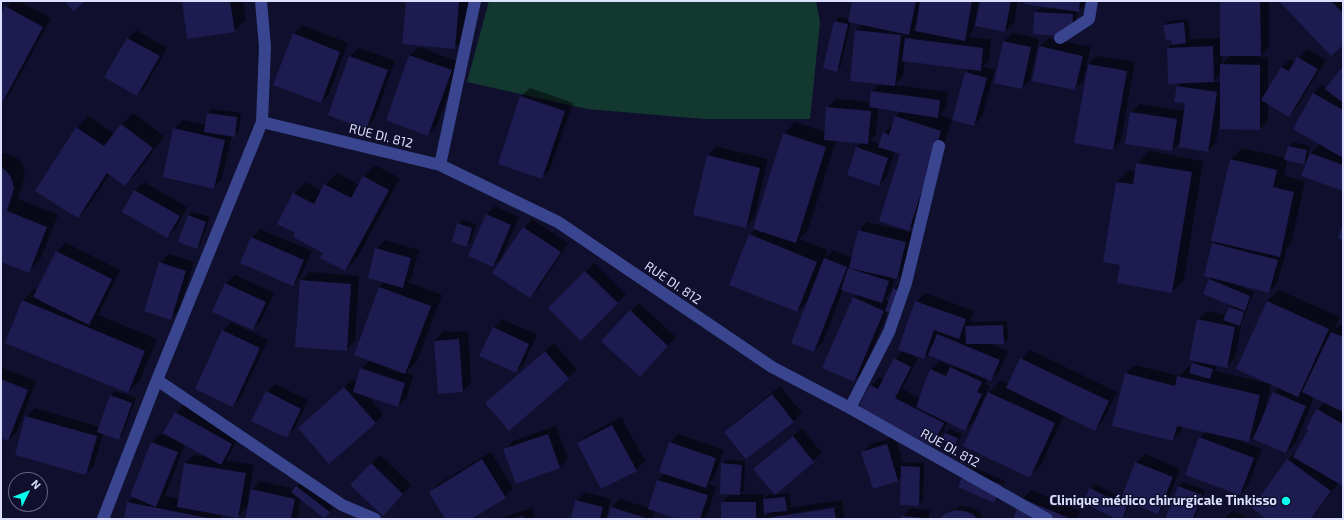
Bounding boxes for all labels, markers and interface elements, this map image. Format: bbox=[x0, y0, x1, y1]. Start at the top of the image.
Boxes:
street label: RUE DI. 812 bbox=[348, 121, 414, 151]
street label: RUE DI. 812 bbox=[642, 258, 704, 308]
street label: RUE DI. 812 bbox=[918, 425, 982, 471]
north arrow bbox=[8, 472, 48, 512]
text: N bbox=[29, 477, 44, 491]
place label: Clinique médico chirurgicale Tinkisso bbox=[1049, 493, 1277, 509]
marker: Clinique médico chirurgicale Tinkisso bbox=[1280, 495, 1292, 507]

